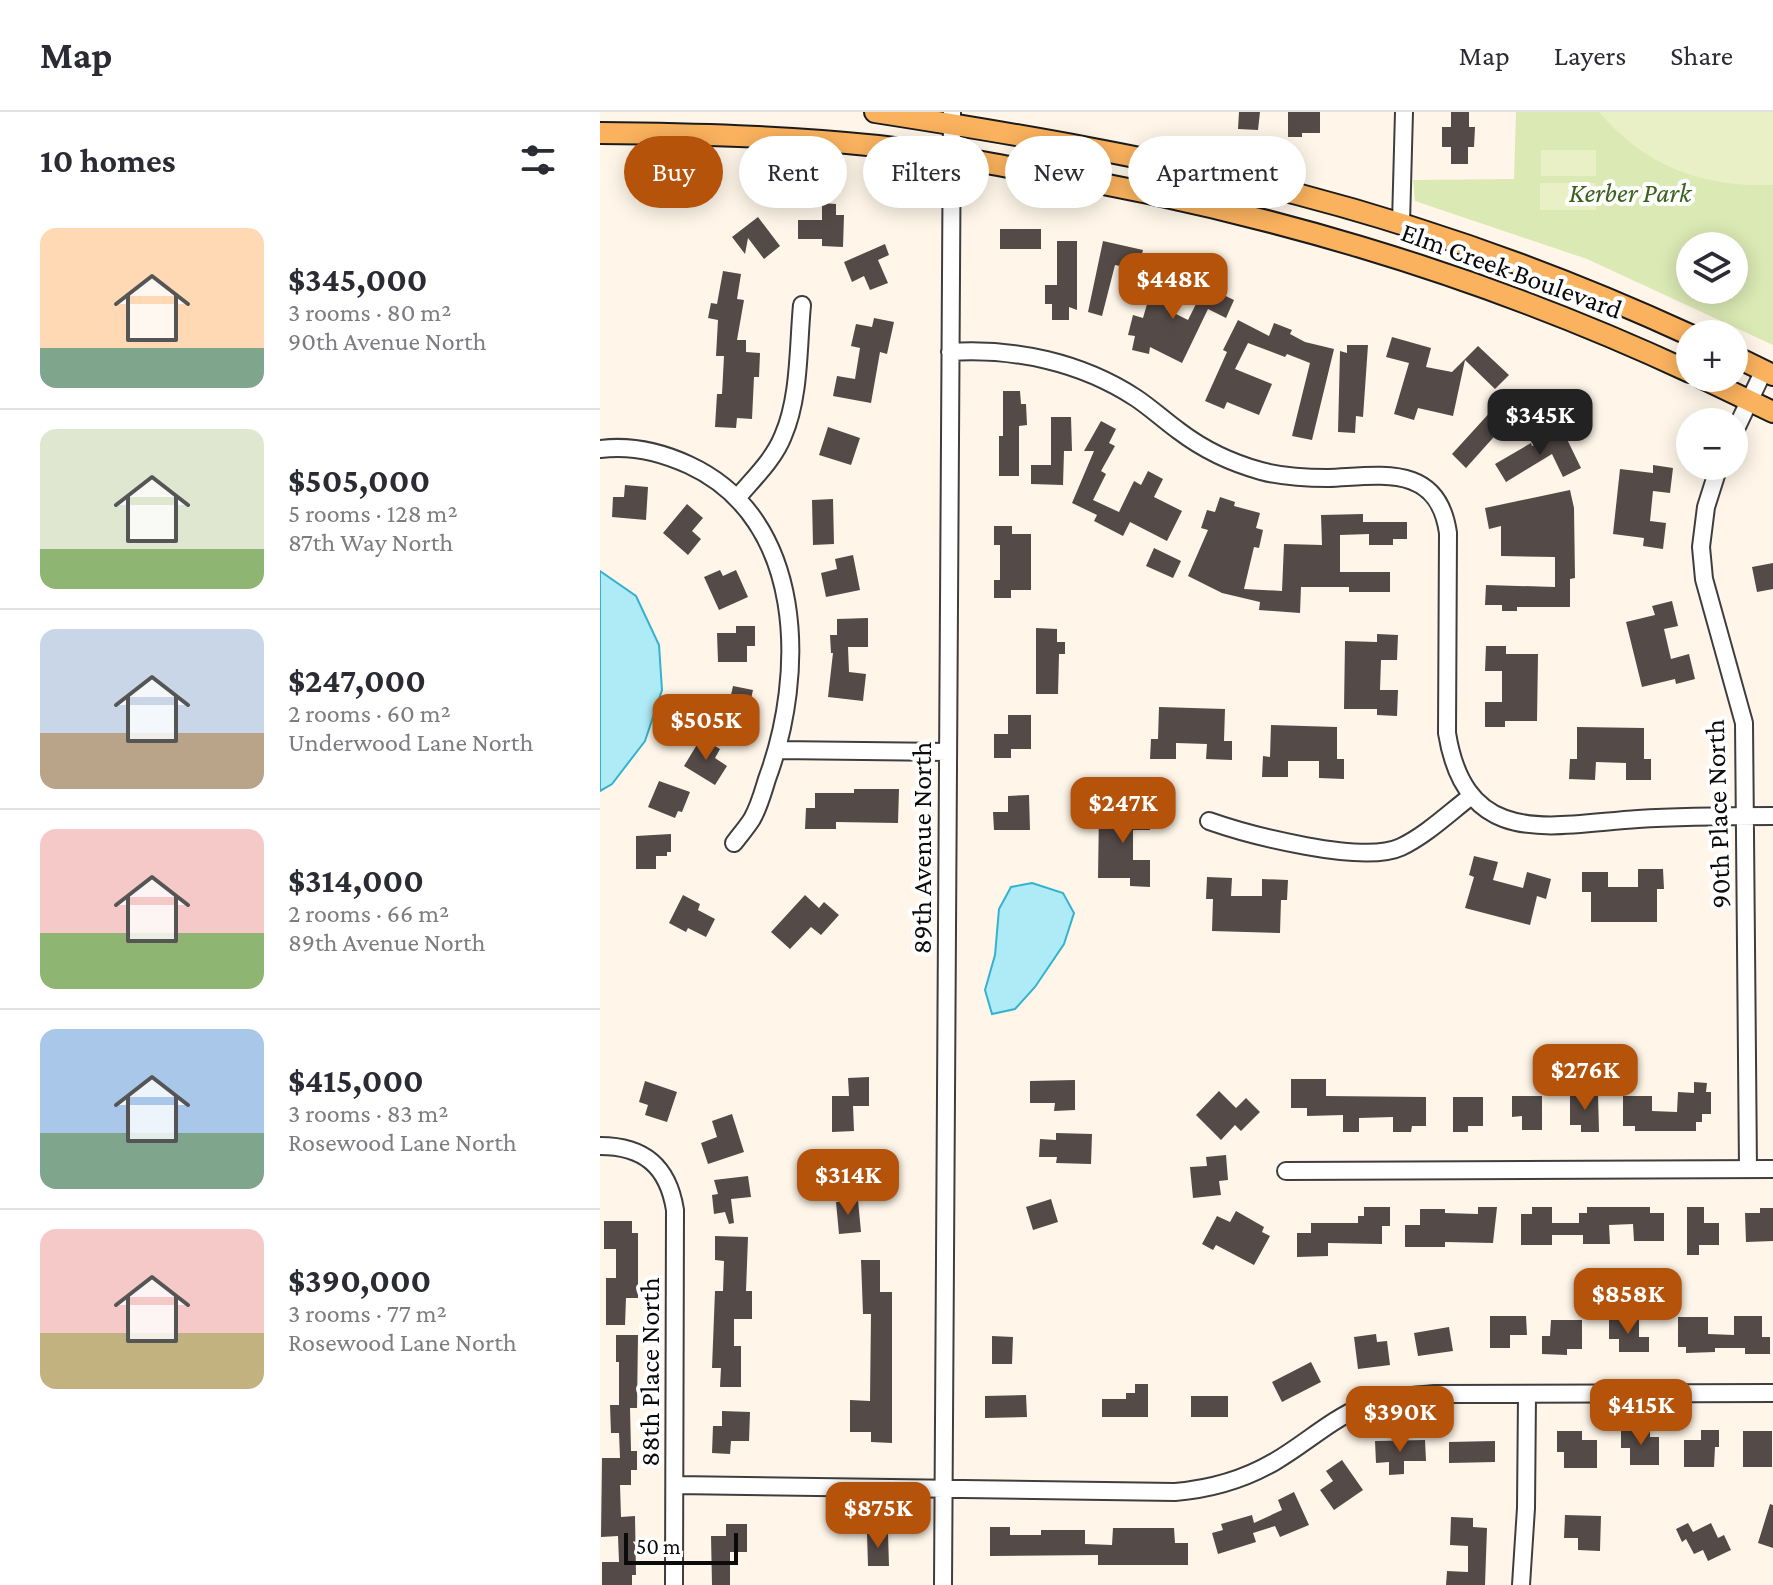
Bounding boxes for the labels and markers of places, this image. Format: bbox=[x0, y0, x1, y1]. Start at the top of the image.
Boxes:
pin: $448K bbox=[1117, 253, 1229, 321]
pin: $345K bbox=[1484, 389, 1596, 457]
pin: $505K bbox=[650, 694, 762, 762]
pin: $247K bbox=[1067, 777, 1179, 845]
pin: $276K bbox=[1529, 1044, 1641, 1112]
pin: $314K bbox=[792, 1149, 904, 1217]
pin: $858K bbox=[1572, 1268, 1684, 1336]
pin: $415K bbox=[1585, 1379, 1697, 1447]
pin: $390K bbox=[1344, 1386, 1456, 1454]
pin: $875K bbox=[822, 1482, 934, 1550]

